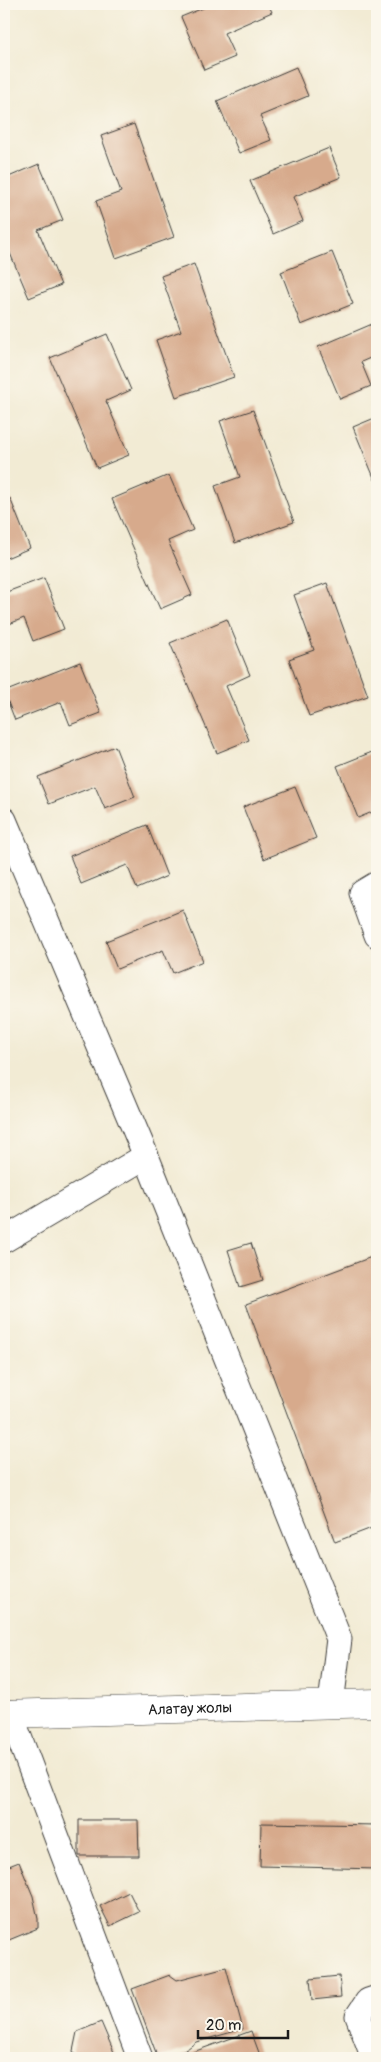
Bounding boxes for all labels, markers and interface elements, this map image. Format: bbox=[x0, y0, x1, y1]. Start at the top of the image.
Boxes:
street label: Алатау жолы bbox=[148, 1698, 232, 1720]
scale bar bbox=[198, 2007, 288, 2039]
text: 20 m bbox=[206, 2016, 241, 2035]

